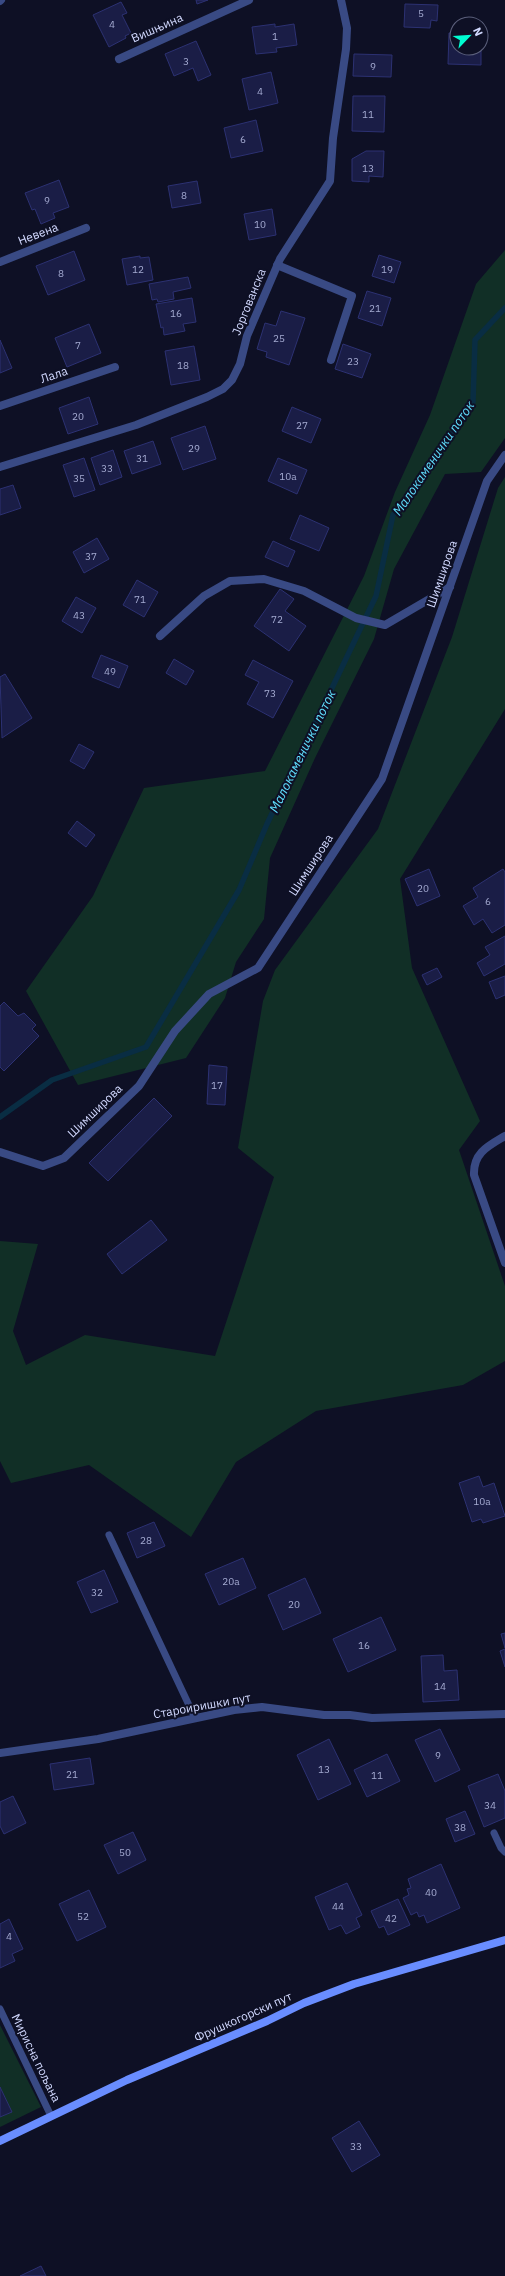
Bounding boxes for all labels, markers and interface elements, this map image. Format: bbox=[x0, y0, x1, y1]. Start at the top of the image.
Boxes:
house number: 5 bbox=[418, 7, 424, 20]
street label: Вишњина bbox=[129, 9, 185, 46]
north arrow bbox=[449, 16, 489, 56]
house number: 4 bbox=[109, 18, 115, 31]
text: N bbox=[470, 25, 486, 38]
house number: 1 bbox=[272, 30, 278, 43]
house number: 3 bbox=[183, 55, 189, 68]
house number: 9 bbox=[370, 60, 376, 73]
house number: 4 bbox=[257, 85, 263, 98]
house number: 11 bbox=[362, 108, 374, 121]
house number: 6 bbox=[240, 133, 246, 146]
house number: 13 bbox=[362, 162, 374, 175]
house number: 8 bbox=[181, 189, 187, 202]
house number: 9 bbox=[44, 194, 50, 207]
house number: 10 bbox=[254, 218, 266, 231]
street label: Невена bbox=[16, 219, 61, 248]
house number: 12 bbox=[132, 263, 144, 276]
house number: 19 bbox=[381, 263, 393, 276]
street label: Јоргованска bbox=[228, 266, 269, 337]
house number: 8 bbox=[58, 267, 64, 280]
house number: 21 bbox=[369, 302, 381, 315]
house number: 16 bbox=[170, 307, 182, 320]
house number: 25 bbox=[273, 332, 285, 345]
house number: 7 bbox=[75, 339, 81, 352]
house number: 23 bbox=[347, 355, 359, 368]
house number: 18 bbox=[177, 359, 189, 372]
street label: Лала bbox=[38, 363, 70, 386]
water label: Малокаменички поток bbox=[389, 398, 478, 519]
house number: 20 bbox=[72, 410, 84, 423]
house number: 27 bbox=[296, 419, 308, 432]
house number: 29 bbox=[188, 442, 200, 455]
house number: 31 bbox=[136, 452, 148, 465]
house number: 33 bbox=[101, 462, 113, 475]
house number: 10a bbox=[279, 470, 297, 483]
house number: 35 bbox=[73, 472, 85, 485]
street label: Шимширова bbox=[423, 538, 460, 609]
house number: 37 bbox=[85, 550, 97, 563]
house number: 71 bbox=[134, 593, 146, 606]
house number: 43 bbox=[73, 609, 85, 622]
house number: 72 bbox=[271, 613, 283, 626]
house number: 49 bbox=[104, 665, 116, 678]
house number: 73 bbox=[264, 687, 276, 700]
water label: Малокаменички поток bbox=[265, 687, 340, 815]
street label: Шимширова bbox=[285, 831, 336, 898]
house number: 20 bbox=[417, 882, 429, 895]
house number: 6 bbox=[485, 895, 491, 908]
house number: 17 bbox=[211, 1079, 223, 1092]
street label: Шимширова bbox=[64, 1080, 126, 1140]
house number: 10a bbox=[473, 1495, 491, 1508]
house number: 28 bbox=[140, 1534, 152, 1547]
house number: 20a bbox=[222, 1575, 240, 1588]
house number: 32 bbox=[91, 1586, 103, 1599]
house number: 20 bbox=[288, 1598, 300, 1611]
house number: 16 bbox=[358, 1639, 370, 1652]
house number: 14 bbox=[434, 1680, 446, 1693]
street label: Староиришки пут bbox=[152, 1689, 252, 1721]
house number: 9 bbox=[435, 1749, 441, 1762]
house number: 13 bbox=[318, 1763, 330, 1776]
house number: 21 bbox=[66, 1768, 78, 1781]
house number: 11 bbox=[371, 1769, 383, 1782]
house number: 34 bbox=[484, 1799, 496, 1812]
house number: 38 bbox=[454, 1821, 466, 1834]
house number: 50 bbox=[119, 1846, 131, 1859]
house number: 40 bbox=[425, 1886, 437, 1899]
house number: 44 bbox=[332, 1900, 344, 1913]
house number: 52 bbox=[77, 1910, 89, 1923]
house number: 42 bbox=[385, 1912, 397, 1925]
house number: 4 bbox=[6, 1930, 12, 1943]
street label: Фрушкогорски пут bbox=[192, 1988, 294, 2045]
street label: Мирисна пољана bbox=[9, 2011, 65, 2105]
house number: 33 bbox=[350, 2140, 362, 2153]

